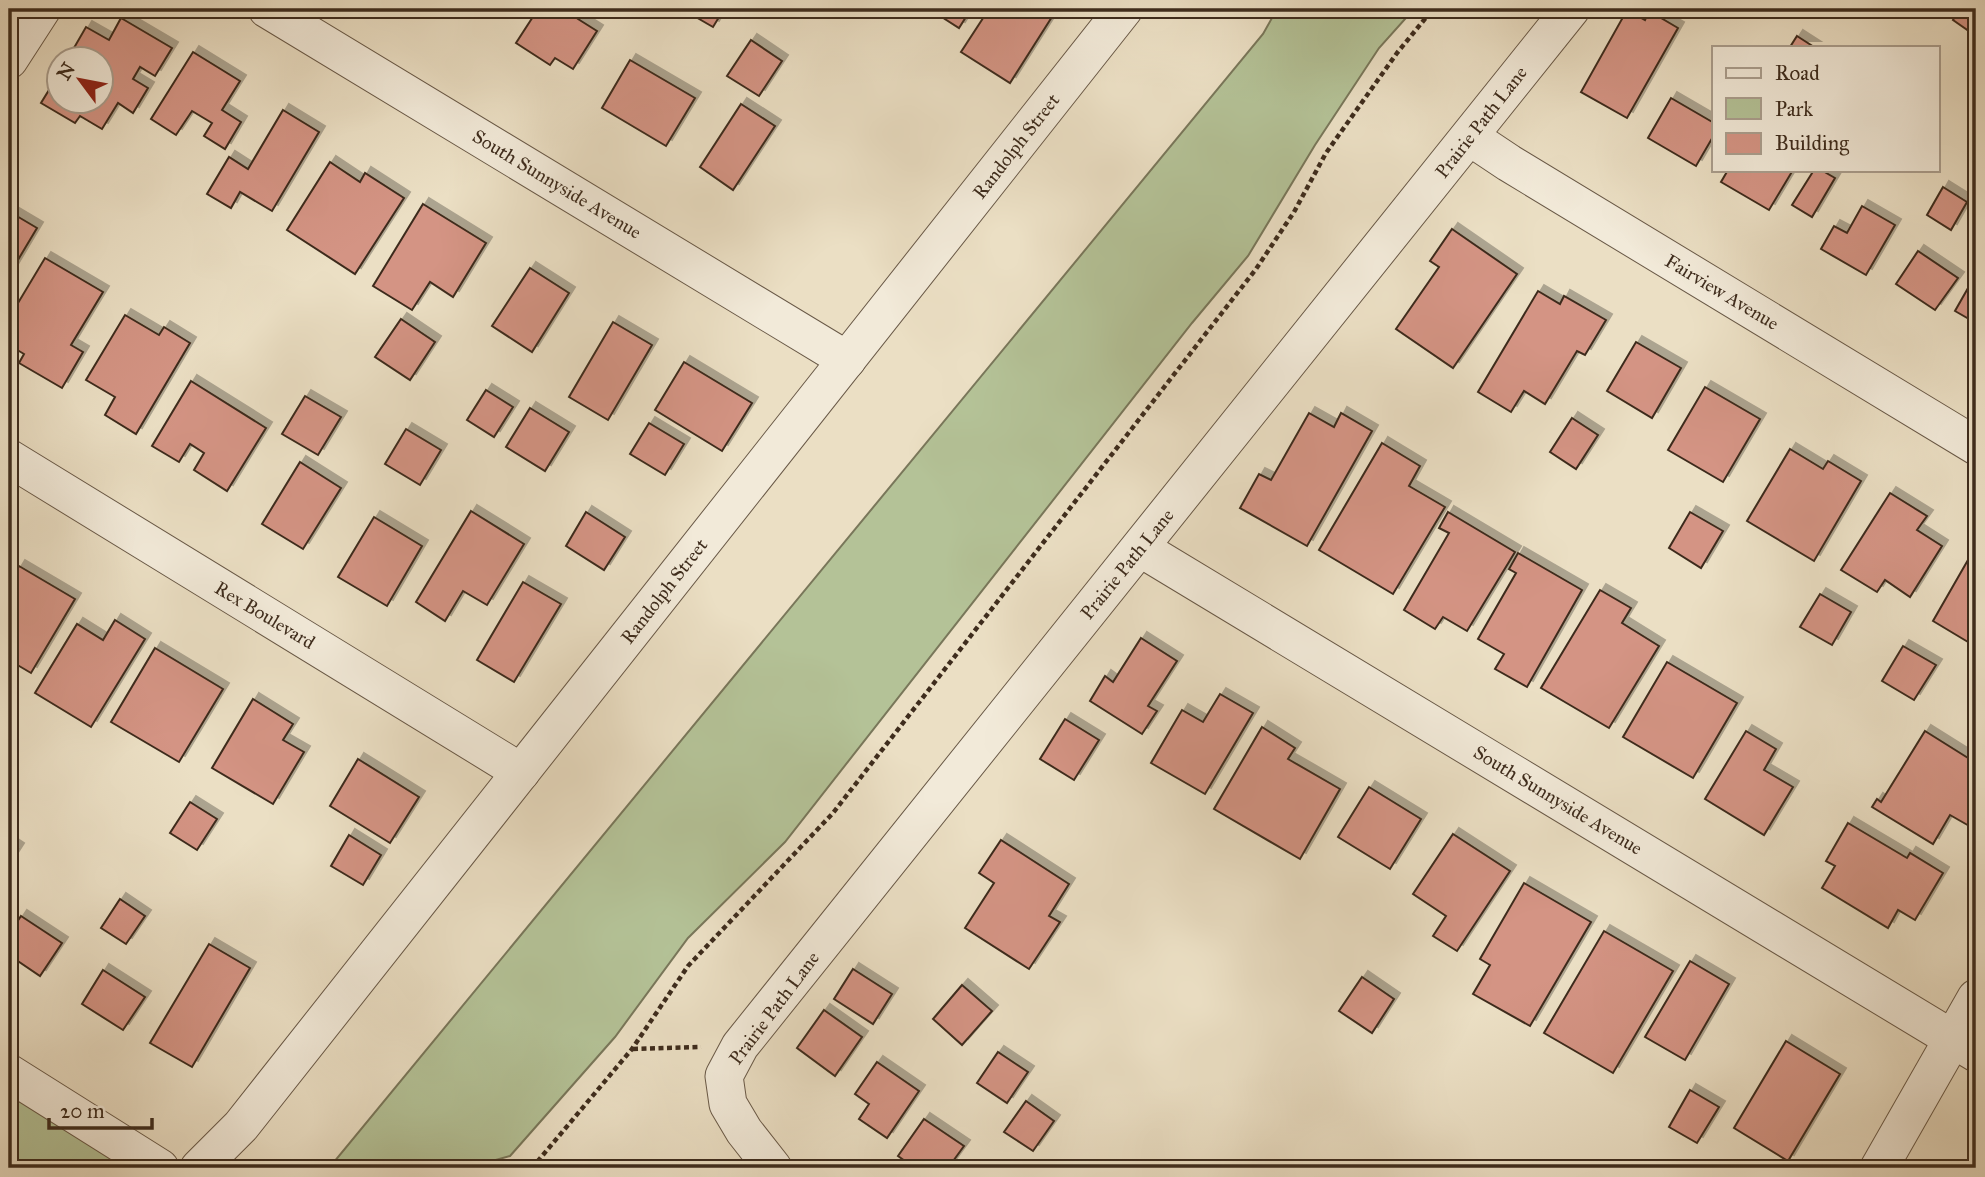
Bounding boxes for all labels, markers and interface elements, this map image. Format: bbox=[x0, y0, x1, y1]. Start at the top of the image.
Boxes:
north arrow bbox=[46, 46, 116, 116]
legend bbox=[1712, 46, 1940, 172]
text: N bbox=[52, 58, 80, 84]
text: Road bbox=[1775, 60, 1820, 86]
street label: Prairie Path Lane bbox=[1430, 61, 1532, 183]
street label: Randolph Street bbox=[968, 89, 1064, 203]
text: Park bbox=[1775, 96, 1813, 122]
street label: South Sunnyside Avenue bbox=[468, 124, 646, 244]
text: Building bbox=[1775, 130, 1849, 156]
street label: Fairview Avenue bbox=[1661, 249, 1783, 335]
street label: Prairie Path Lane bbox=[1075, 504, 1179, 624]
street label: Randolph Street bbox=[616, 534, 712, 648]
street label: Rex Boulevard bbox=[211, 576, 320, 654]
street label: South Sunnyside Avenue bbox=[1469, 740, 1647, 860]
street label: Prairie Path Lane bbox=[724, 947, 824, 1069]
scale bar bbox=[49, 1086, 152, 1130]
text: 20 m bbox=[60, 1098, 105, 1124]

